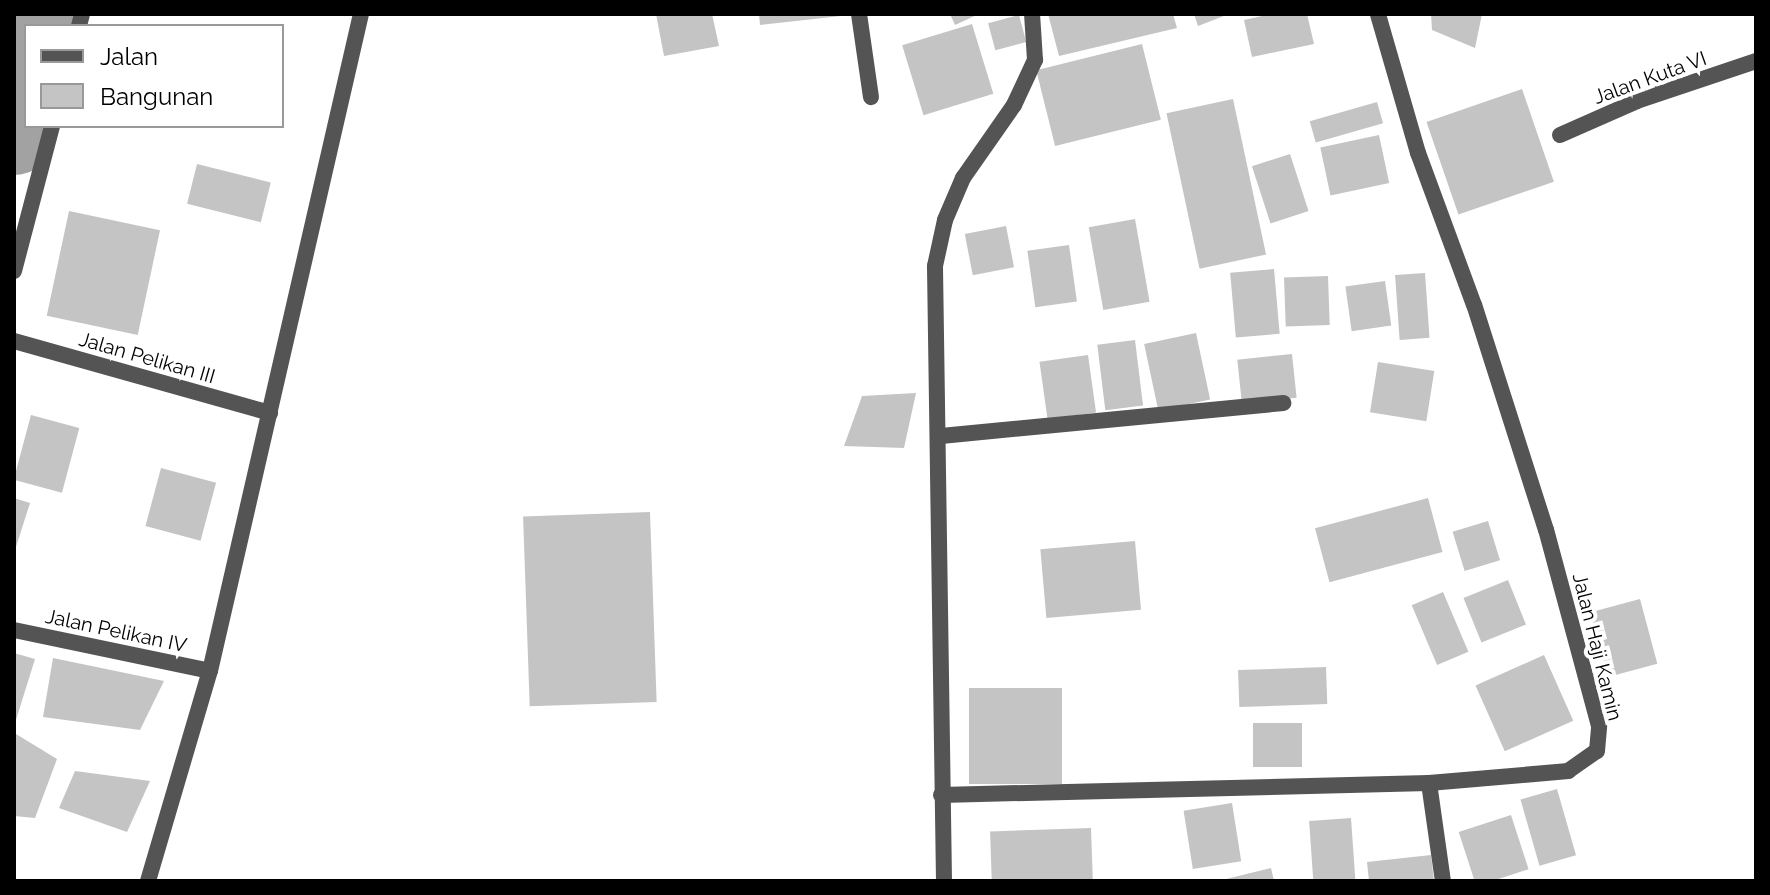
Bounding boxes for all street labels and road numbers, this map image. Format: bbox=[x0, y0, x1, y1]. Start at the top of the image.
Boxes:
street label: Jalan Kuta VI bbox=[1590, 46, 1710, 110]
street label: Jalan Pelikan III bbox=[76, 327, 218, 389]
street label: Jalan Haji Kamin bbox=[1567, 571, 1627, 723]
street label: Jalan Pelikan IV bbox=[43, 604, 189, 658]

